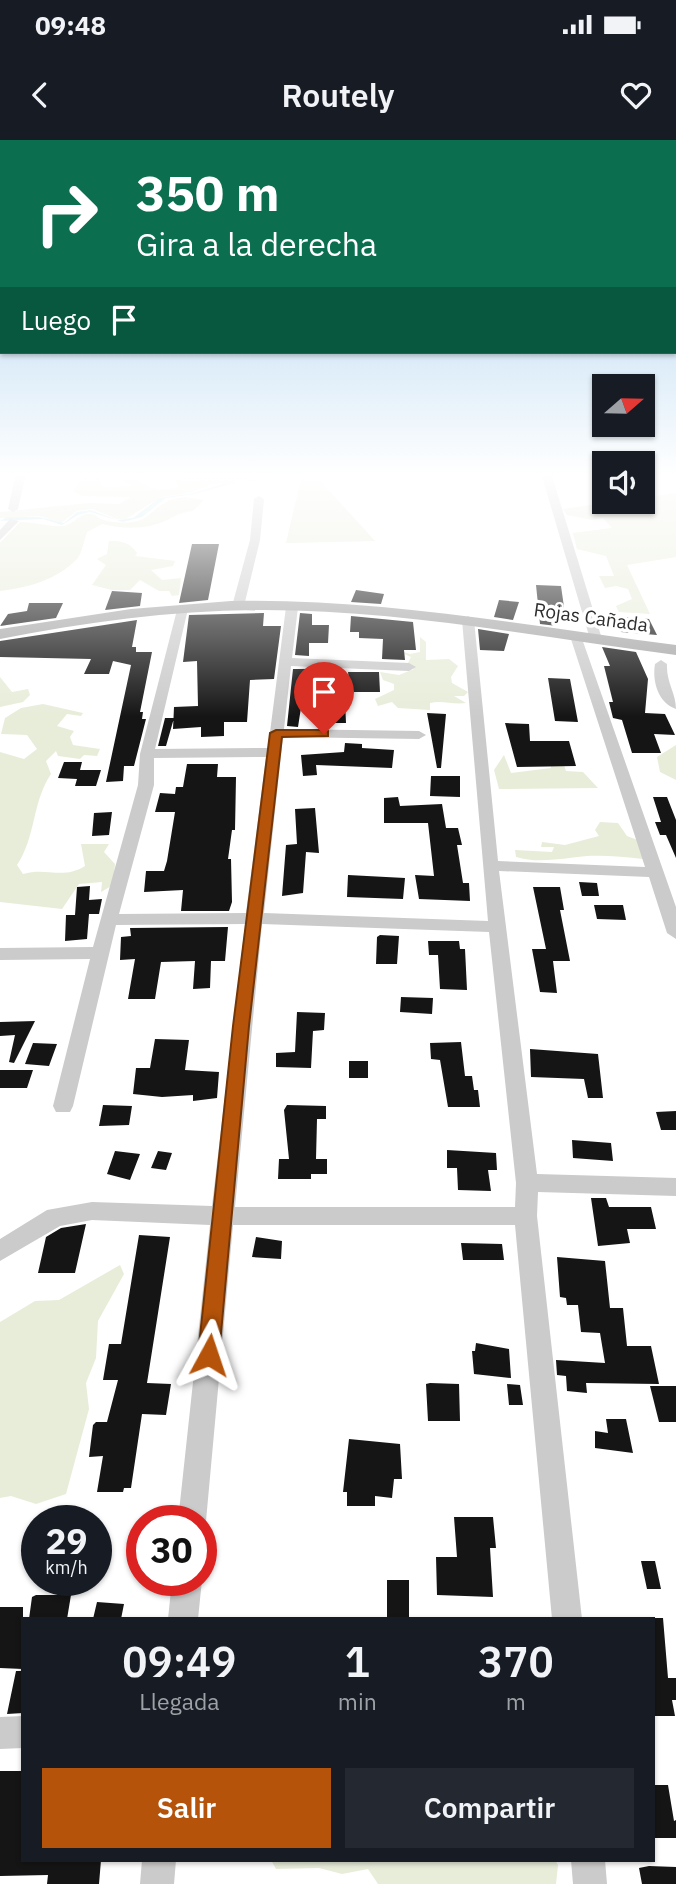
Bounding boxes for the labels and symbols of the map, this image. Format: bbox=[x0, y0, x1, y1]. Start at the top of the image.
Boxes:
north arrow bbox=[592, 374, 654, 438]
street label: Rojas Cañada bbox=[532, 597, 650, 637]
pin bbox=[294, 662, 354, 734]
position arrow bbox=[172, 1318, 246, 1392]
speed limit sign: 30 bbox=[126, 1505, 217, 1596]

